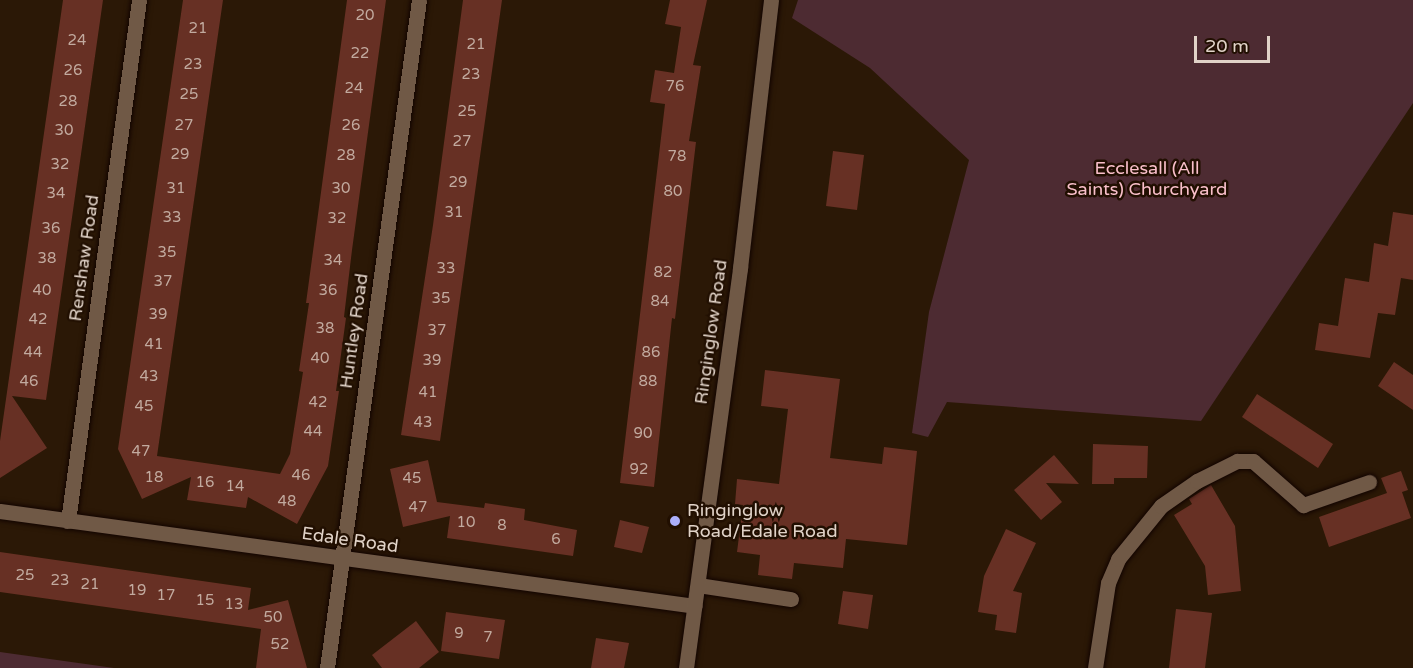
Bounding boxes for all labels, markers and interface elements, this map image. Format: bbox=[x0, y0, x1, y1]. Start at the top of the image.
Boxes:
house number: 20 bbox=[356, 7, 374, 25]
house number: 21 bbox=[189, 20, 207, 38]
scale bar bbox=[1197, 24, 1274, 62]
house number: 24 bbox=[68, 32, 86, 50]
text: 20 m bbox=[1205, 35, 1249, 57]
house number: 21 bbox=[467, 36, 485, 54]
house number: 22 bbox=[351, 45, 369, 63]
house number: 23 bbox=[184, 56, 202, 74]
house number: 26 bbox=[64, 62, 82, 80]
house number: 23 bbox=[462, 66, 480, 84]
house number: 76 bbox=[666, 78, 684, 96]
house number: 24 bbox=[345, 80, 363, 98]
house number: 25 bbox=[180, 86, 198, 104]
house number: 28 bbox=[59, 93, 77, 111]
house number: 25 bbox=[458, 103, 476, 121]
house number: 27 bbox=[175, 117, 193, 135]
house number: 26 bbox=[342, 117, 360, 135]
house number: 30 bbox=[55, 122, 73, 140]
house number: 27 bbox=[453, 133, 471, 151]
house number: 29 bbox=[171, 146, 189, 164]
house number: 28 bbox=[337, 147, 355, 165]
house number: 78 bbox=[668, 148, 686, 166]
house number: 32 bbox=[51, 156, 69, 174]
park label: Ecclesall (All Saints) Churchyard bbox=[1067, 158, 1227, 201]
house number: 29 bbox=[449, 174, 467, 192]
house number: 31 bbox=[167, 180, 185, 198]
house number: 30 bbox=[332, 180, 350, 198]
house number: 80 bbox=[664, 183, 682, 201]
house number: 34 bbox=[47, 185, 65, 203]
street label: Renshaw Road bbox=[64, 193, 104, 323]
house number: 31 bbox=[445, 204, 463, 222]
house number: 33 bbox=[163, 209, 181, 227]
house number: 32 bbox=[328, 210, 346, 228]
house number: 36 bbox=[42, 220, 60, 238]
house number: 35 bbox=[158, 244, 176, 262]
house number: 38 bbox=[38, 250, 56, 268]
house number: 34 bbox=[324, 252, 342, 270]
street label: Ringinglow Road bbox=[690, 258, 732, 406]
house number: 33 bbox=[437, 260, 455, 278]
house number: 82 bbox=[654, 264, 672, 282]
street label: Huntley Road bbox=[335, 272, 373, 390]
house number: 37 bbox=[154, 273, 172, 291]
house number: 40 bbox=[33, 282, 51, 300]
house number: 36 bbox=[319, 282, 337, 300]
house number: 35 bbox=[432, 290, 450, 308]
house number: 84 bbox=[651, 293, 669, 311]
house number: 39 bbox=[149, 306, 167, 324]
house number: 42 bbox=[29, 311, 47, 329]
house number: 38 bbox=[316, 320, 334, 338]
house number: 37 bbox=[428, 322, 446, 340]
house number: 41 bbox=[145, 336, 163, 354]
house number: 44 bbox=[24, 344, 42, 362]
house number: 86 bbox=[642, 344, 660, 362]
house number: 40 bbox=[311, 350, 329, 368]
house number: 39 bbox=[423, 352, 441, 370]
house number: 43 bbox=[140, 368, 158, 386]
house number: 46 bbox=[20, 373, 38, 391]
house number: 88 bbox=[639, 373, 657, 391]
house number: 41 bbox=[419, 384, 437, 402]
house number: 42 bbox=[309, 394, 327, 412]
house number: 45 bbox=[135, 398, 153, 416]
house number: 43 bbox=[414, 414, 432, 432]
house number: 44 bbox=[304, 423, 322, 441]
house number: 90 bbox=[634, 425, 652, 443]
house number: 47 bbox=[132, 443, 150, 461]
house number: 92 bbox=[630, 461, 648, 479]
house number: 46 bbox=[292, 467, 310, 485]
house number: 18 bbox=[145, 469, 163, 487]
house number: 45 bbox=[403, 470, 421, 488]
house number: 16 bbox=[196, 474, 214, 492]
house number: 14 bbox=[226, 478, 244, 496]
house number: 48 bbox=[278, 493, 296, 511]
house number: 47 bbox=[409, 499, 427, 517]
place label: Ringinglow Road/Edale Road bbox=[687, 500, 837, 542]
house number: 10 bbox=[457, 514, 475, 532]
marker: Ringinglow Road/Edale Road bbox=[668, 514, 682, 528]
house number: 8 bbox=[497, 517, 507, 535]
street label: Edale Road bbox=[300, 523, 400, 557]
house number: 6 bbox=[551, 531, 561, 549]
house number: 25 bbox=[16, 567, 34, 585]
house number: 23 bbox=[51, 572, 69, 590]
house number: 21 bbox=[81, 576, 99, 594]
house number: 19 bbox=[128, 582, 146, 600]
house number: 17 bbox=[157, 587, 175, 605]
house number: 15 bbox=[196, 592, 214, 610]
house number: 13 bbox=[225, 596, 243, 614]
house number: 50 bbox=[264, 609, 282, 627]
house number: 9 bbox=[454, 625, 464, 643]
house number: 7 bbox=[483, 629, 493, 647]
house number: 52 bbox=[271, 636, 289, 654]

